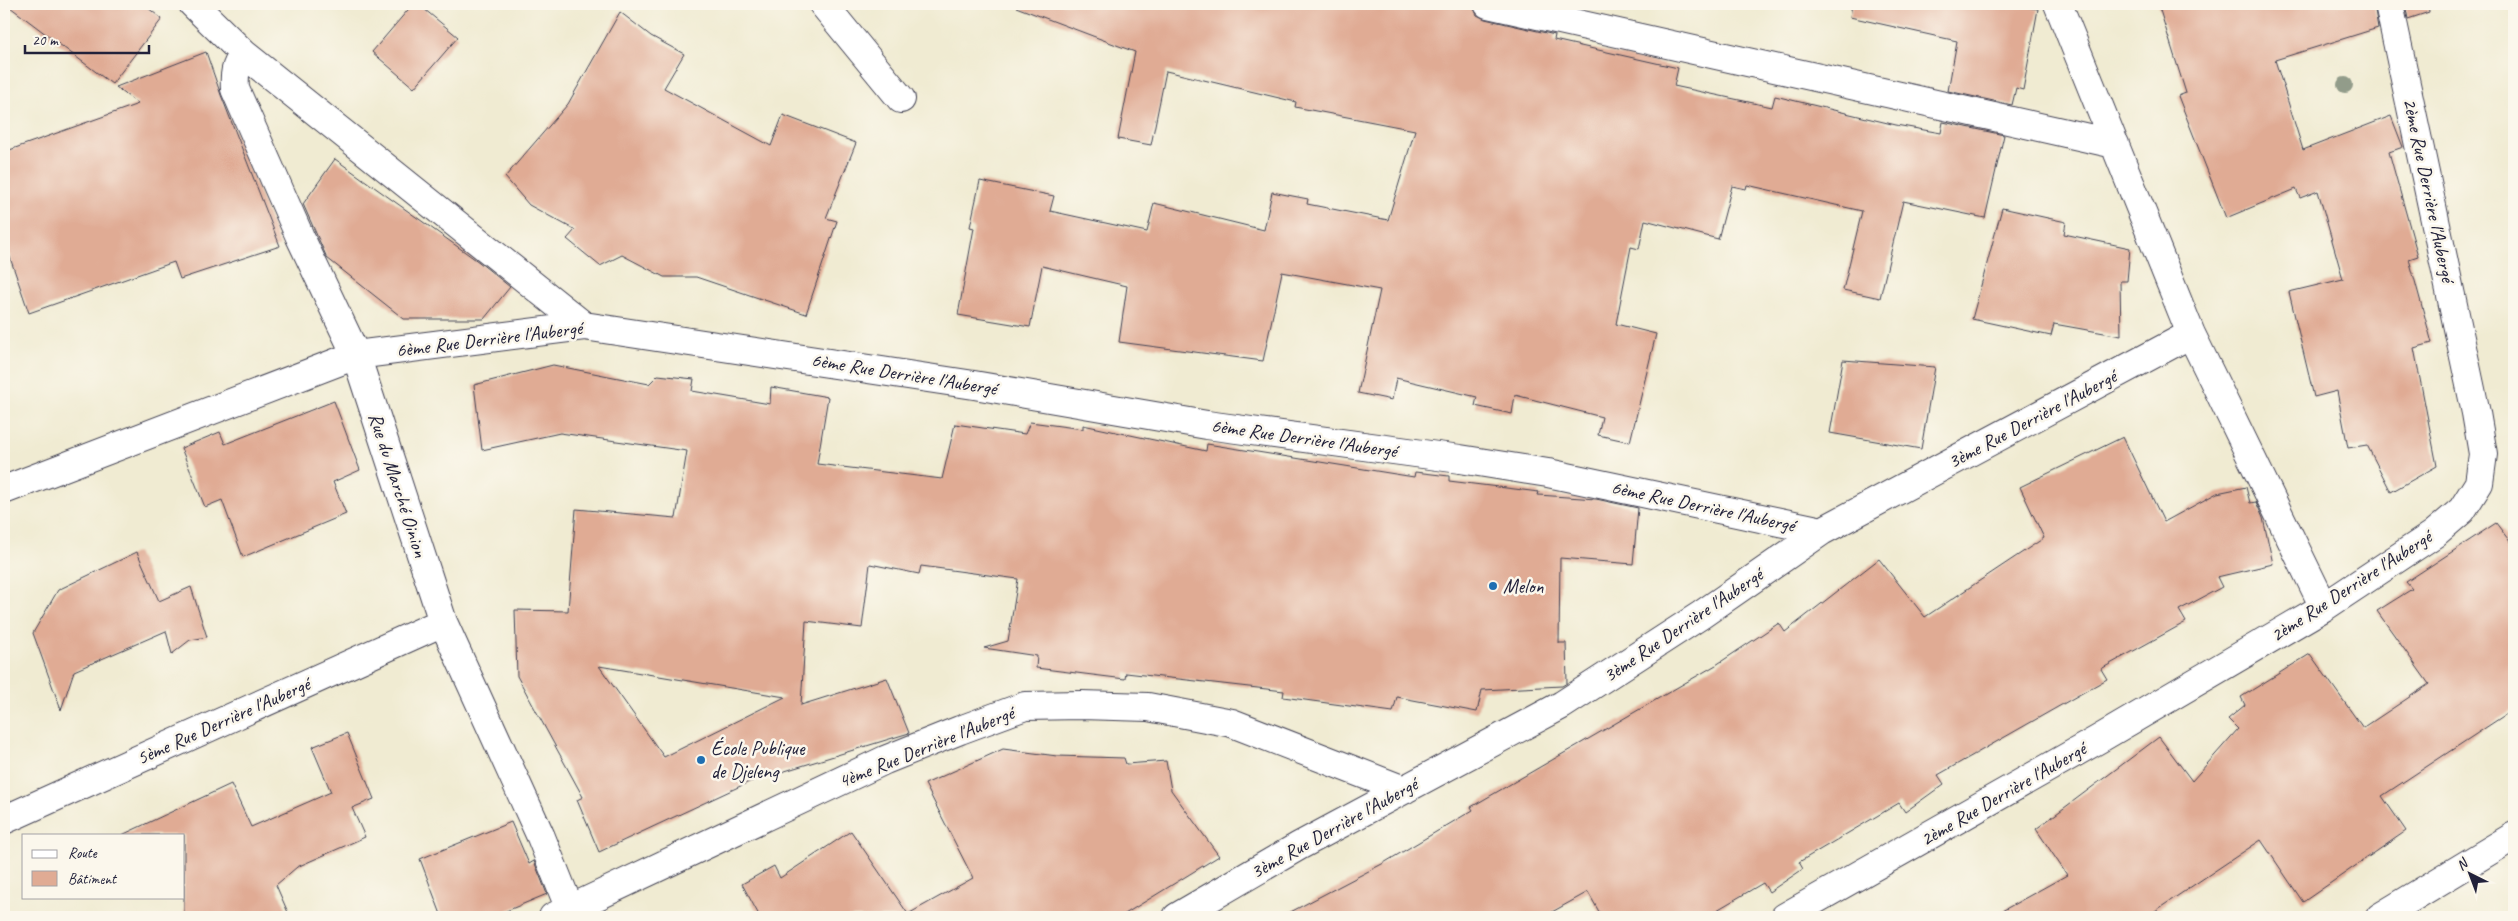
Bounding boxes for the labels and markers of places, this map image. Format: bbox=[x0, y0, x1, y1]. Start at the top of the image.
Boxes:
place label: Melon bbox=[1503, 574, 1545, 599]
marker: Melon bbox=[1487, 580, 1499, 592]
place label: École Publique de Djeleng bbox=[711, 736, 806, 784]
marker: École Publique de Djeleng bbox=[695, 754, 707, 766]

